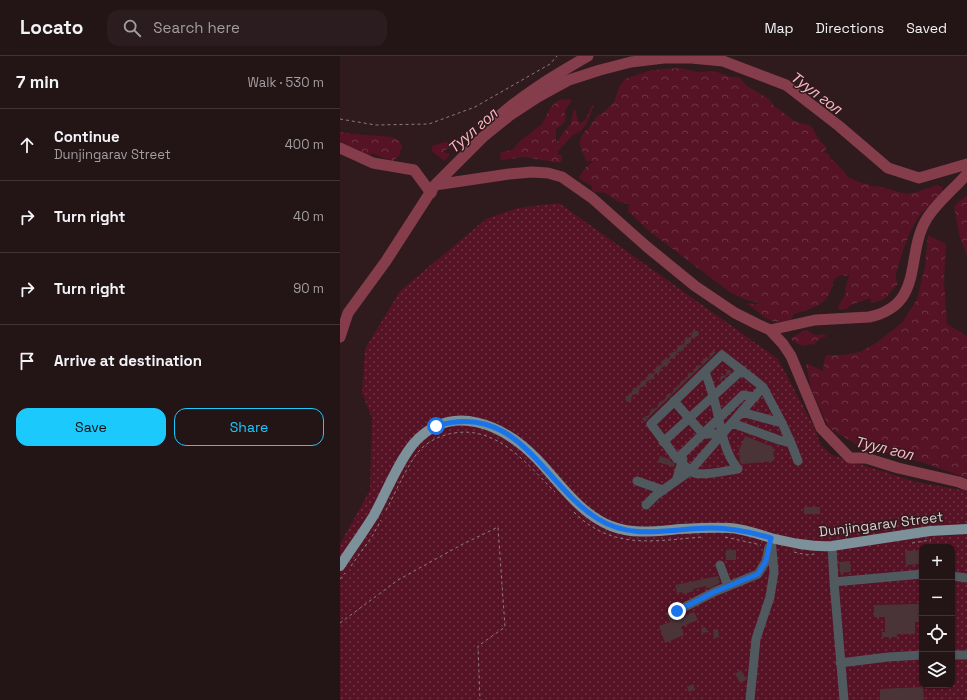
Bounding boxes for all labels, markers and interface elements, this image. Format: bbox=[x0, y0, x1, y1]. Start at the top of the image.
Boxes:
search box bbox=[107, 10, 387, 46]
text: Locato bbox=[20, 15, 83, 40]
icon: search bbox=[121, 17, 143, 39]
text: Search here bbox=[153, 18, 240, 37]
text: Map bbox=[764, 19, 794, 37]
text: Directions bbox=[816, 19, 884, 37]
text: Saved bbox=[906, 19, 947, 37]
water label: Туул гол bbox=[788, 68, 847, 119]
text: 7 min bbox=[16, 71, 59, 93]
text: Walk · 530 m bbox=[247, 74, 324, 91]
water label: Туул гол bbox=[444, 103, 502, 157]
text: Continue bbox=[54, 127, 120, 146]
icon: ahead bbox=[16, 134, 38, 156]
text: 400 m bbox=[285, 136, 324, 153]
text: Dunjingarav Street bbox=[54, 146, 171, 163]
icon: right bbox=[16, 206, 38, 228]
text: Turn right bbox=[54, 207, 125, 226]
text: 40 m bbox=[293, 208, 324, 225]
icon: right bbox=[16, 278, 38, 300]
text: Turn right bbox=[54, 279, 125, 298]
text: 90 m bbox=[293, 280, 324, 297]
icon: arrive bbox=[16, 350, 38, 372]
text: Arrive at destination bbox=[54, 351, 202, 370]
button: Save bbox=[16, 408, 166, 446]
button: Share bbox=[174, 408, 324, 446]
route start bbox=[427, 417, 445, 435]
water label: Туул гол bbox=[854, 432, 917, 465]
street label: Dunjingarav Street bbox=[818, 507, 944, 541]
map controls bbox=[919, 544, 955, 688]
button: + bbox=[919, 544, 955, 580]
button: − bbox=[919, 580, 955, 616]
route end bbox=[668, 602, 686, 620]
button: locate bbox=[919, 616, 955, 652]
button: layers bbox=[919, 652, 955, 688]

